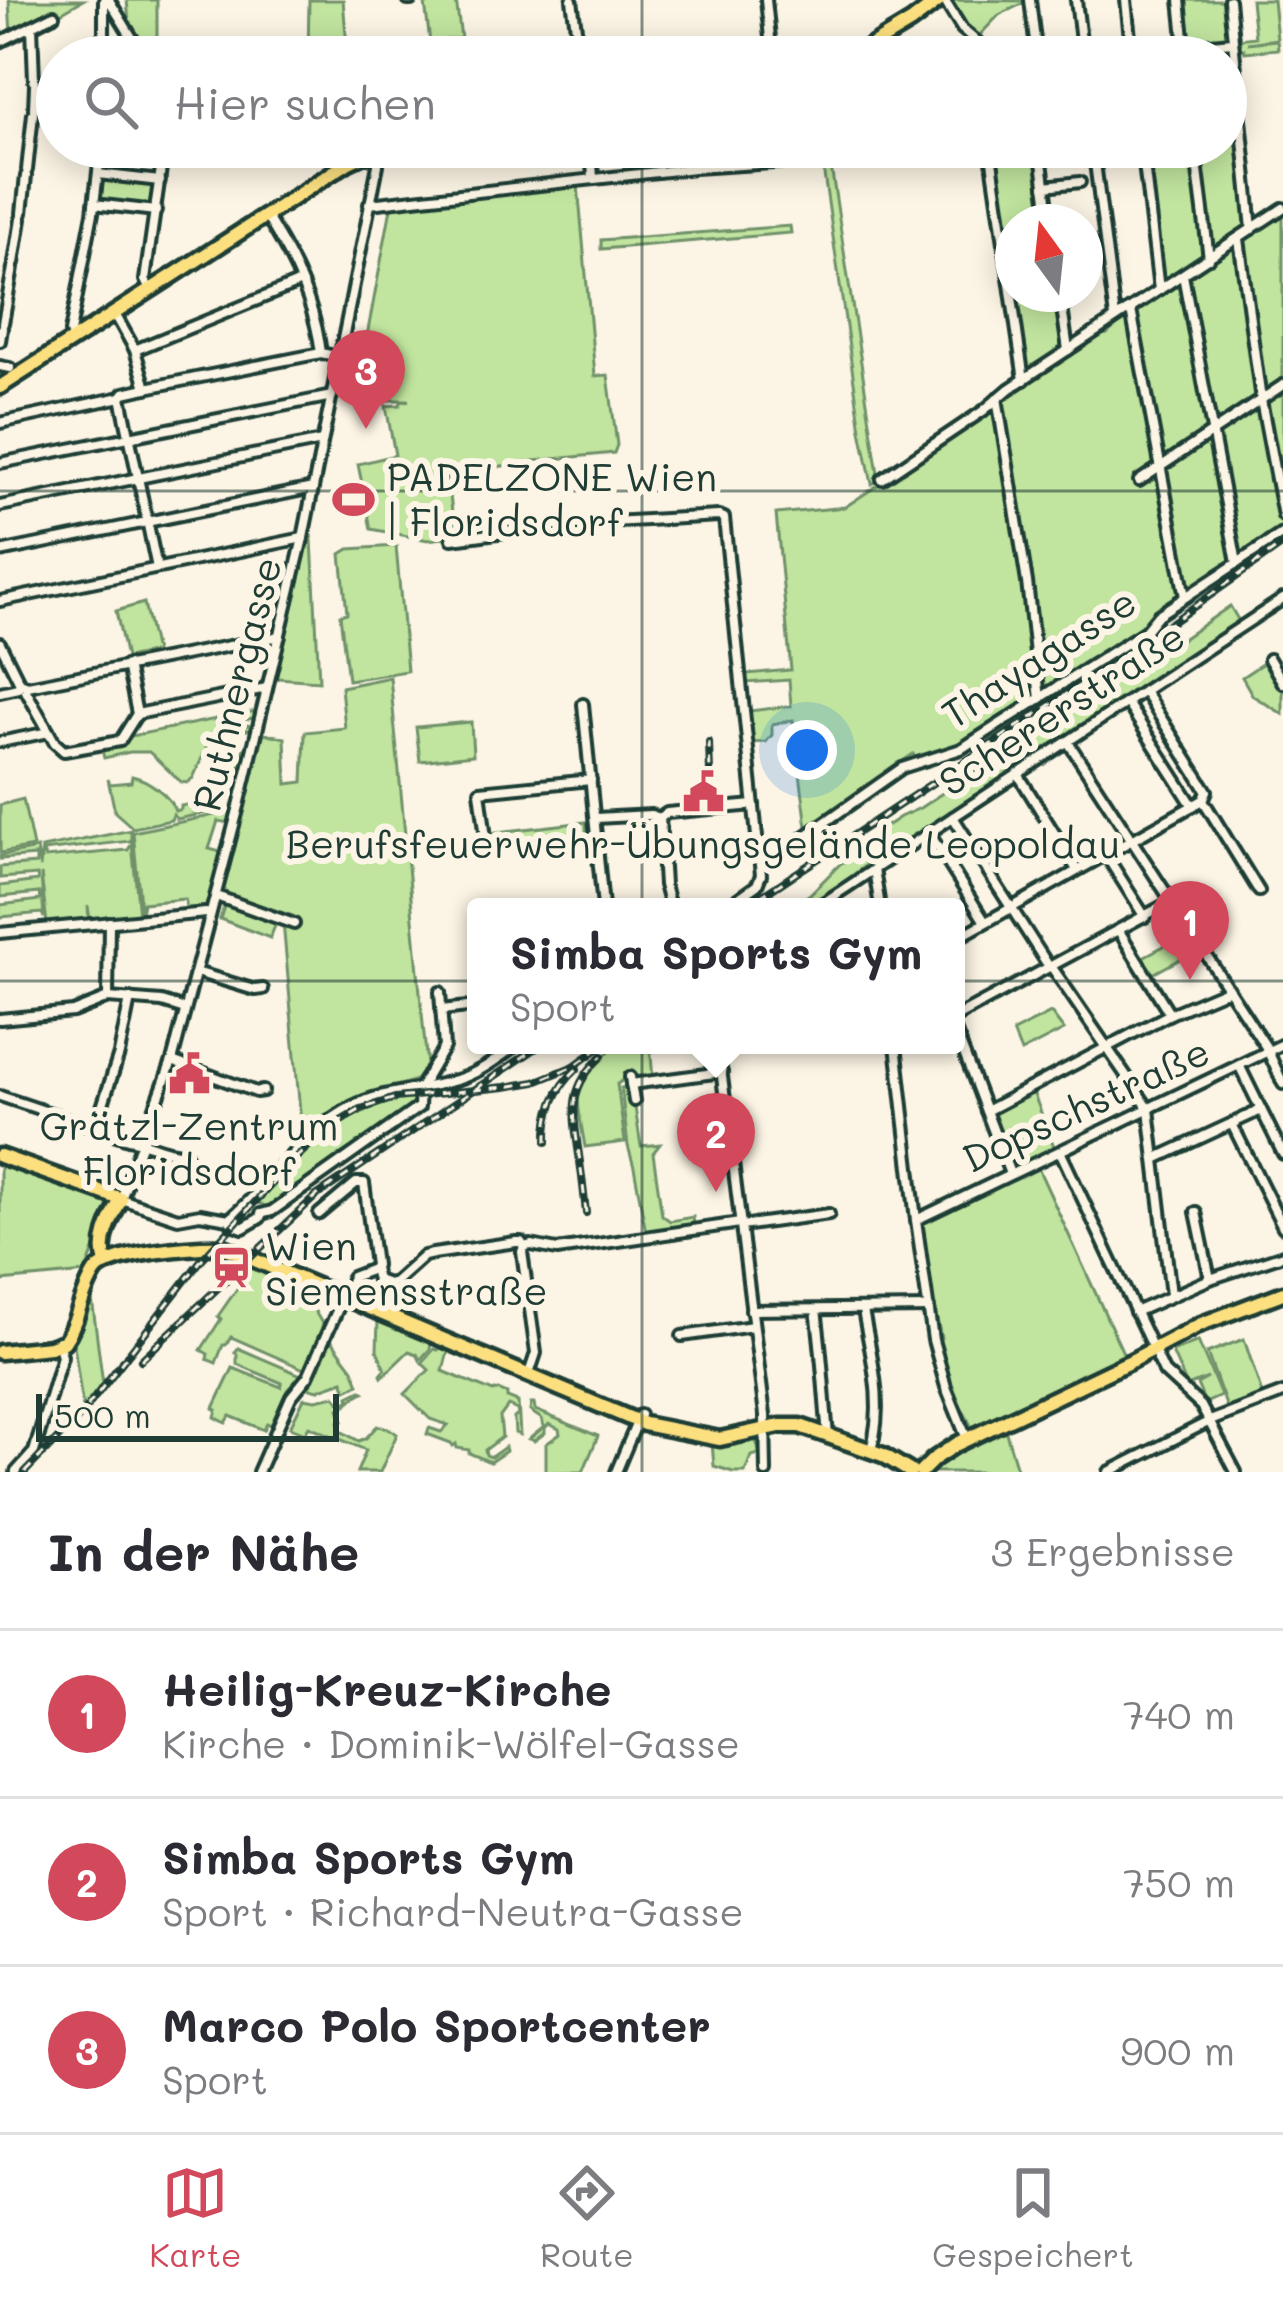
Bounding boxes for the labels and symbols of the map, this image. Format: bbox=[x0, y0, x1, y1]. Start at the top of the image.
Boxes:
north arrow bbox=[995, 204, 1103, 312]
pin: 3 bbox=[327, 330, 405, 429]
place label: PADELZONE Wien | Floridsdorf bbox=[387, 450, 717, 546]
sports icon: PADELZONE Wien | Floridsdorf bbox=[330, 476, 376, 522]
street label: Ruthnergasse bbox=[179, 551, 293, 816]
street label: Thayagasse bbox=[931, 575, 1146, 739]
street label: Schererstraße bbox=[929, 609, 1194, 806]
your location bbox=[777, 720, 837, 780]
public building icon: Berufsfeuerwehr-Übungsgelände Leopoldau bbox=[680, 769, 726, 815]
place label: Berufsfeuerwehr-Übungsgelände Leopoldau bbox=[286, 817, 1120, 869]
pin: 1 bbox=[1151, 881, 1229, 980]
street label: Dopschstraße bbox=[954, 1024, 1217, 1183]
public building icon: Grätzl-Zentrum Floridsdorf bbox=[166, 1051, 212, 1097]
pin: 2 bbox=[677, 1093, 755, 1192]
place label: Grätzl-Zentrum Floridsdorf bbox=[39, 1099, 339, 1195]
place label: Wien Siemensstraße bbox=[265, 1219, 548, 1315]
station icon: Wien Siemensstraße bbox=[208, 1245, 254, 1291]
scale bar bbox=[36, 1388, 339, 1441]

